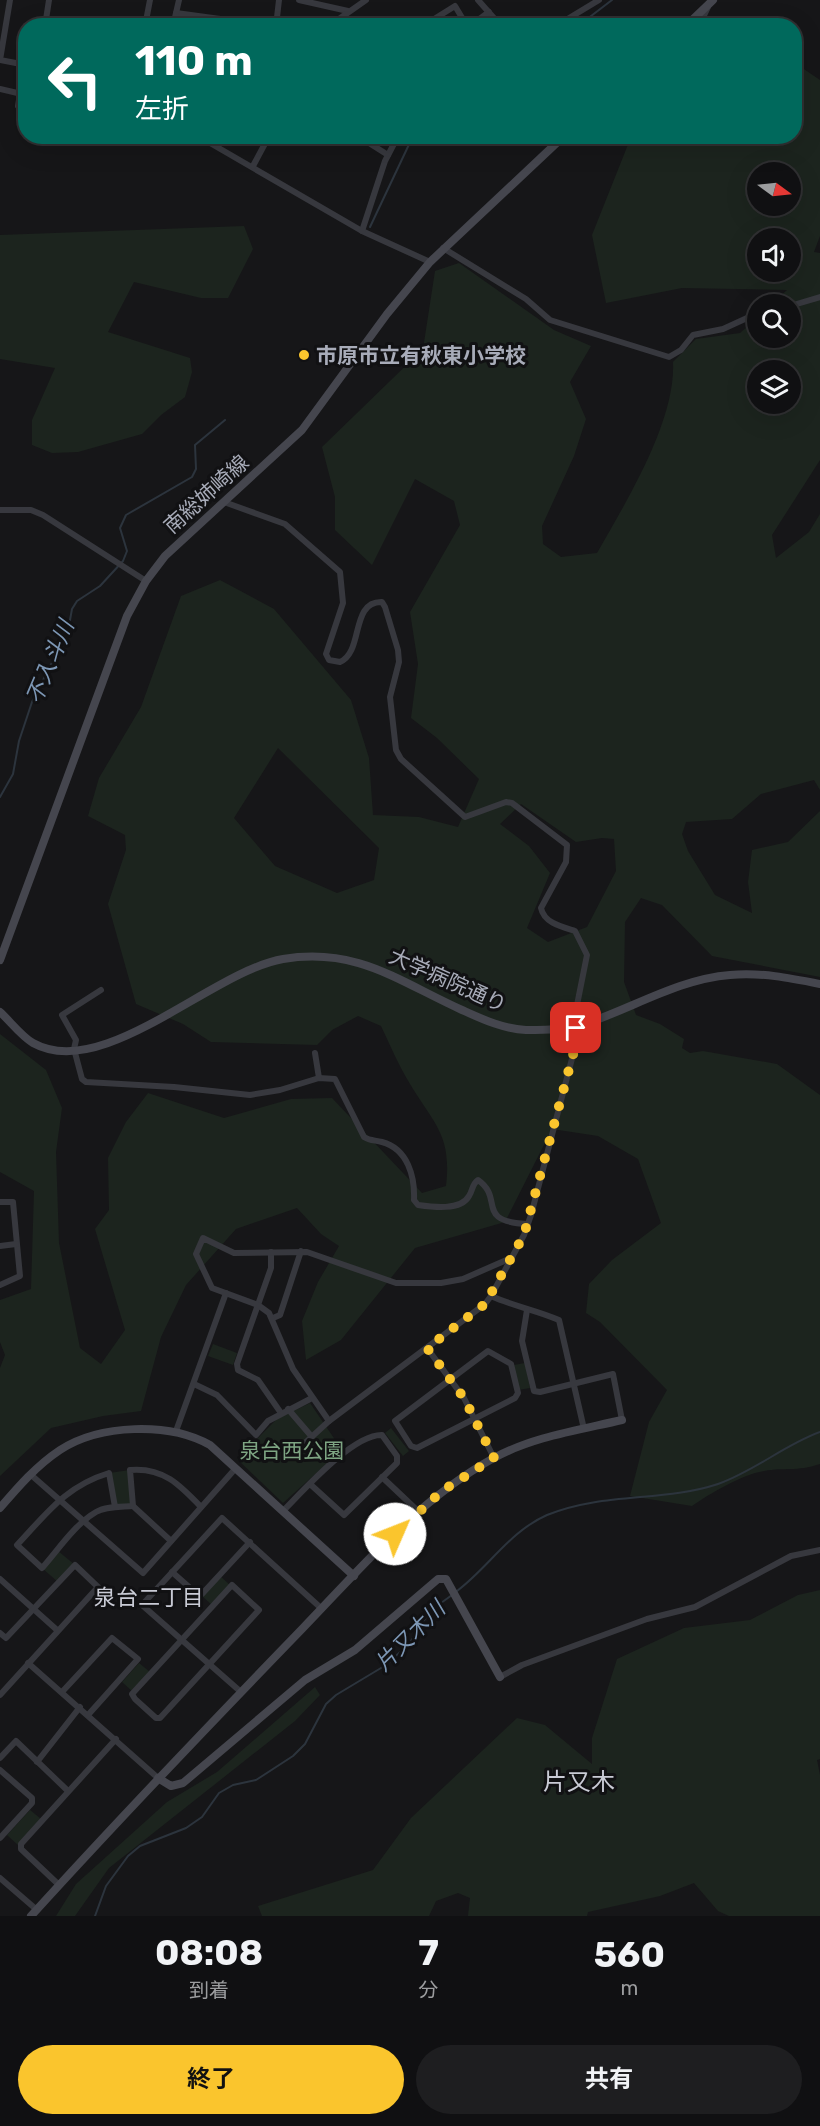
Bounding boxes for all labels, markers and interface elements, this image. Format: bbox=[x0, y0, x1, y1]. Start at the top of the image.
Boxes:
text: 110 m bbox=[135, 36, 253, 86]
icon: left bbox=[36, 42, 114, 120]
text: 左折 bbox=[135, 93, 189, 125]
north arrow bbox=[747, 162, 801, 216]
map controls bbox=[747, 162, 801, 414]
button: sound bbox=[747, 228, 801, 282]
button: search bbox=[747, 294, 801, 348]
place label: 市原市立有秋東小学校 bbox=[316, 343, 526, 368]
marker: 市原市立有秋東小学校 bbox=[297, 348, 311, 362]
button: layers bbox=[747, 360, 801, 414]
street label: 南総姉崎線 bbox=[159, 450, 253, 538]
water label: 不入斗川 bbox=[20, 614, 80, 708]
street label: 大学病院通り bbox=[385, 943, 511, 1017]
pin bbox=[550, 1002, 601, 1053]
icon: arrive bbox=[559, 1011, 592, 1044]
park label: 泉台西公園 bbox=[240, 1438, 345, 1463]
position arrow bbox=[363, 1502, 427, 1566]
district label: 泉台二丁目 bbox=[94, 1584, 204, 1611]
water label: 片又木川 bbox=[369, 1594, 452, 1677]
district label: 片又木 bbox=[543, 1768, 615, 1796]
text: 08:08 bbox=[155, 1931, 263, 1974]
text: 7 bbox=[418, 1931, 439, 1974]
text: 560 bbox=[594, 1933, 665, 1976]
text: m bbox=[621, 1976, 638, 2000]
text: 到着 bbox=[189, 1978, 229, 2002]
text: 分 bbox=[419, 1978, 439, 2002]
button: 終了 bbox=[18, 2045, 404, 2114]
button: 共有 bbox=[416, 2045, 802, 2114]

